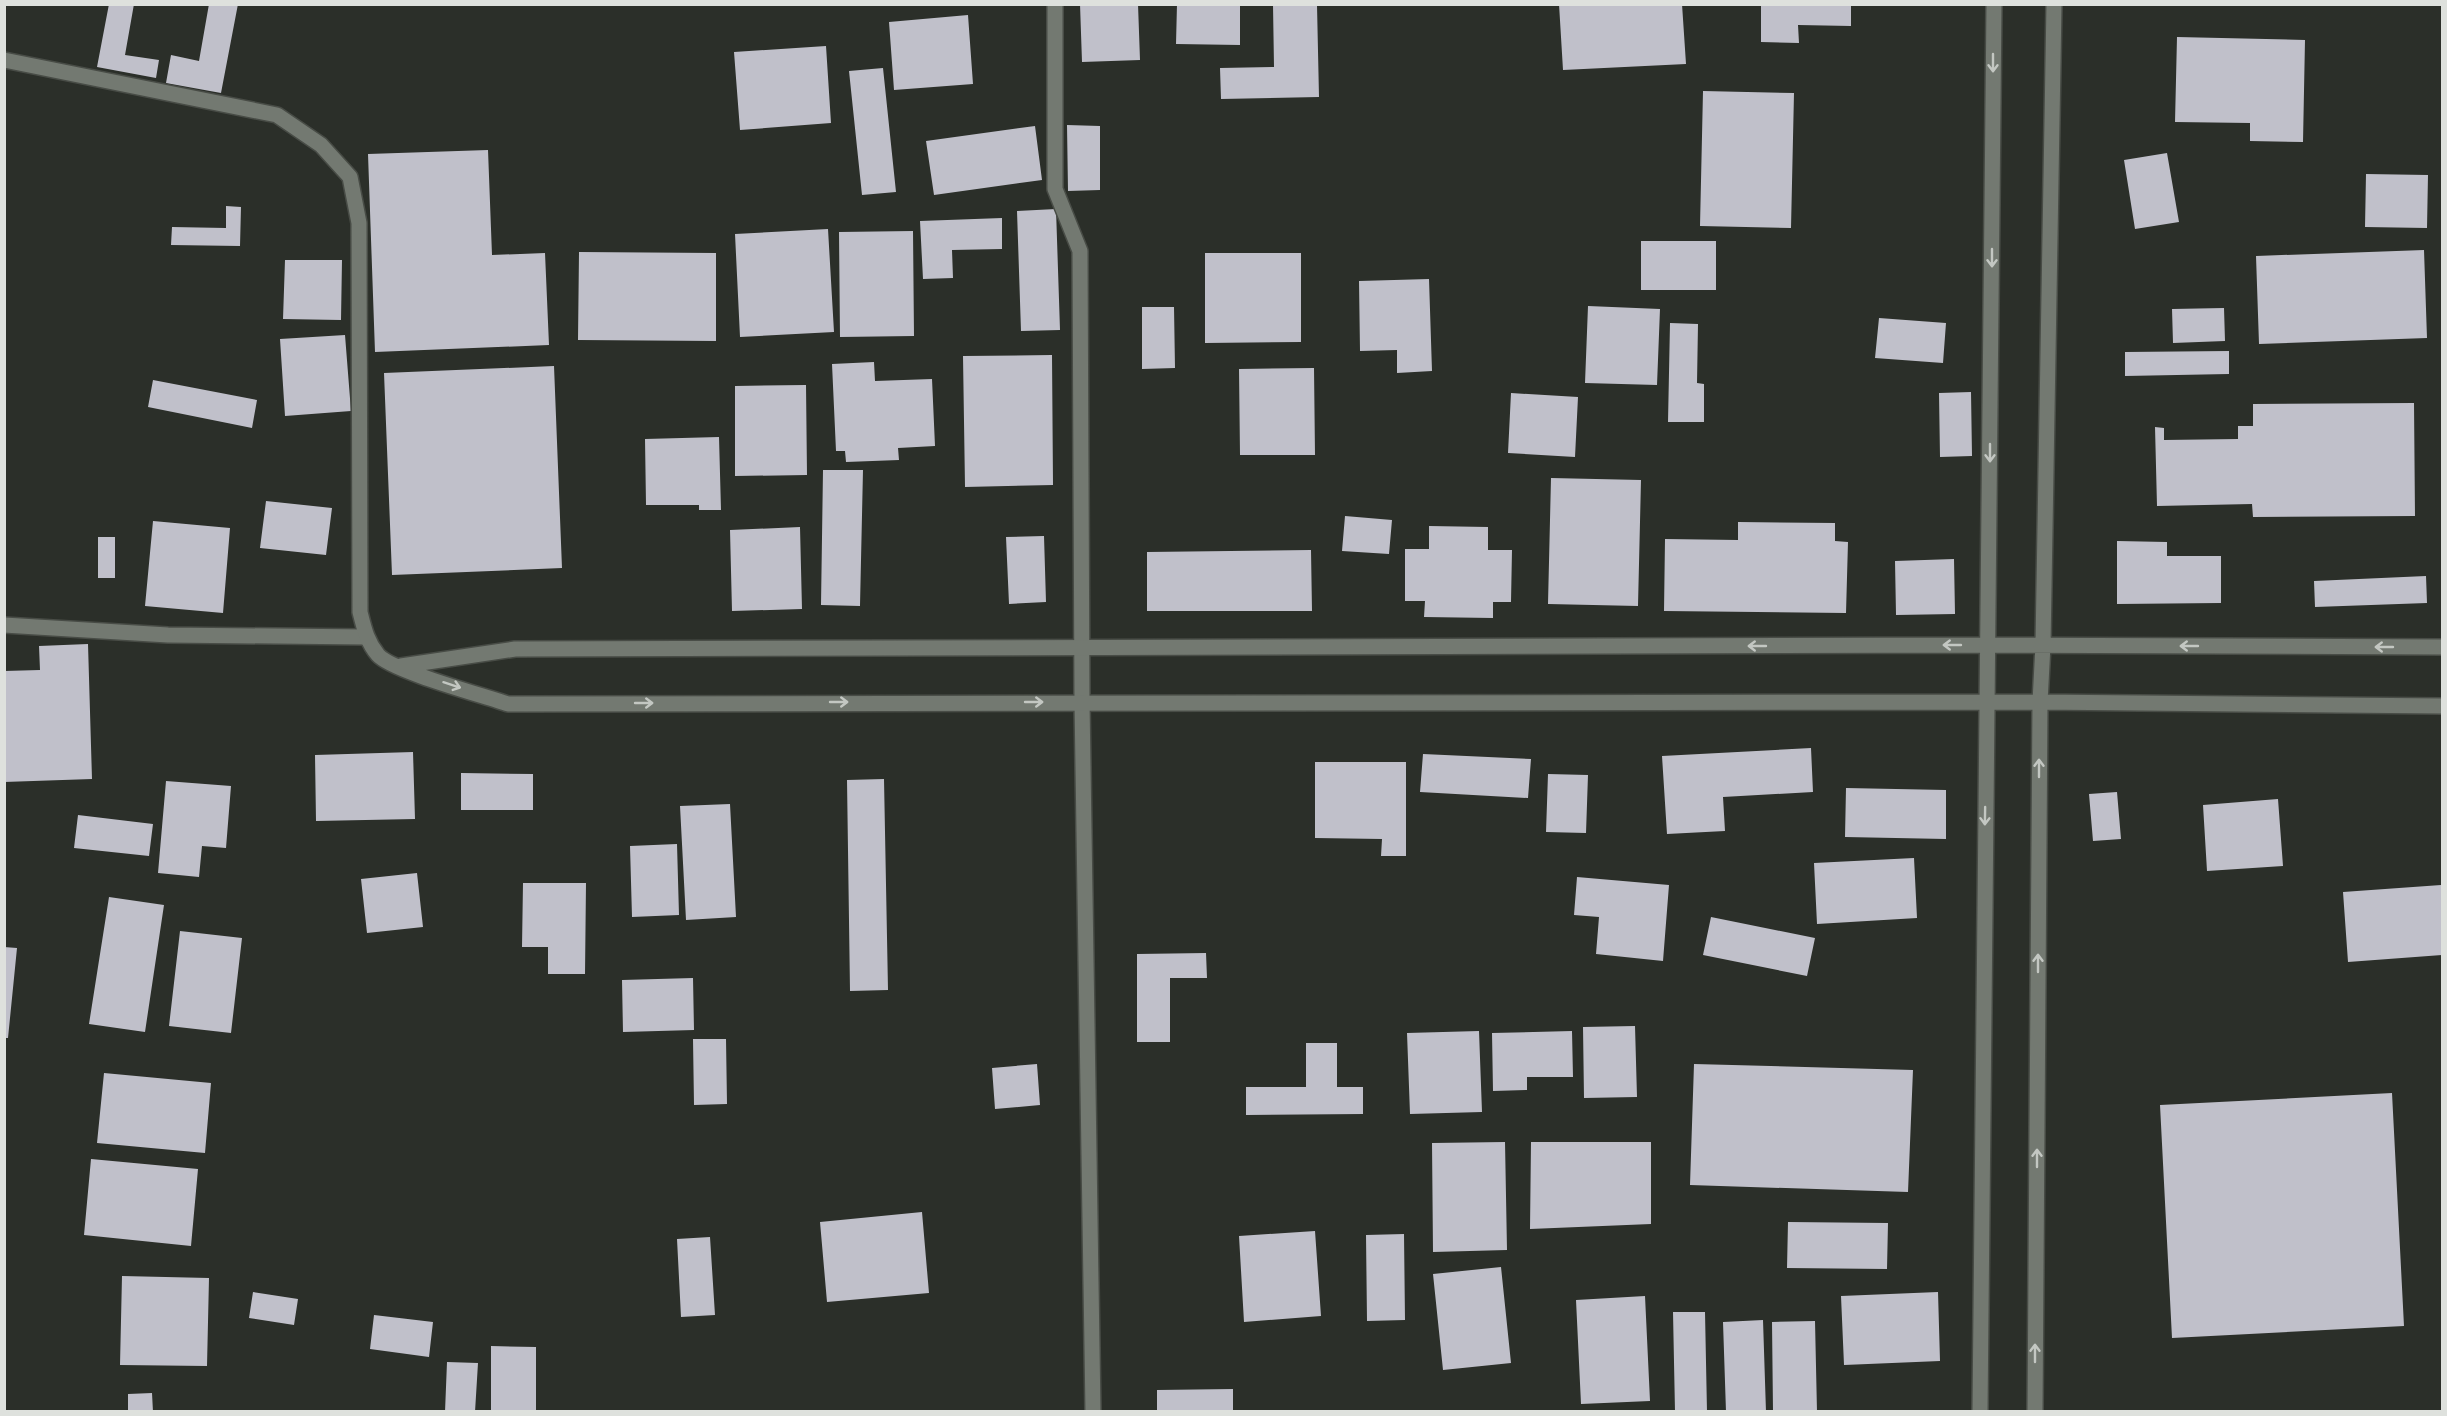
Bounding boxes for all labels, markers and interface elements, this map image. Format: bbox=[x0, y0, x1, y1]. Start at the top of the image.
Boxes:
one-way arrow bbox=[1987, 52, 1999, 72]
one-way arrow bbox=[1986, 247, 1998, 267]
one-way arrow bbox=[1984, 442, 1996, 462]
one-way arrow bbox=[1943, 639, 1963, 651]
one-way arrow bbox=[1748, 640, 1768, 652]
one-way arrow bbox=[2180, 640, 2200, 652]
one-way arrow bbox=[2375, 641, 2395, 653]
one-way arrow bbox=[442, 681, 461, 692]
one-way arrow bbox=[829, 696, 849, 708]
one-way arrow bbox=[1024, 696, 1044, 708]
one-way arrow bbox=[634, 697, 654, 709]
one-way arrow bbox=[2033, 759, 2045, 779]
one-way arrow bbox=[1979, 805, 1991, 825]
one-way arrow bbox=[2032, 954, 2044, 974]
one-way arrow bbox=[2031, 1149, 2043, 1169]
one-way arrow bbox=[2029, 1344, 2041, 1364]

